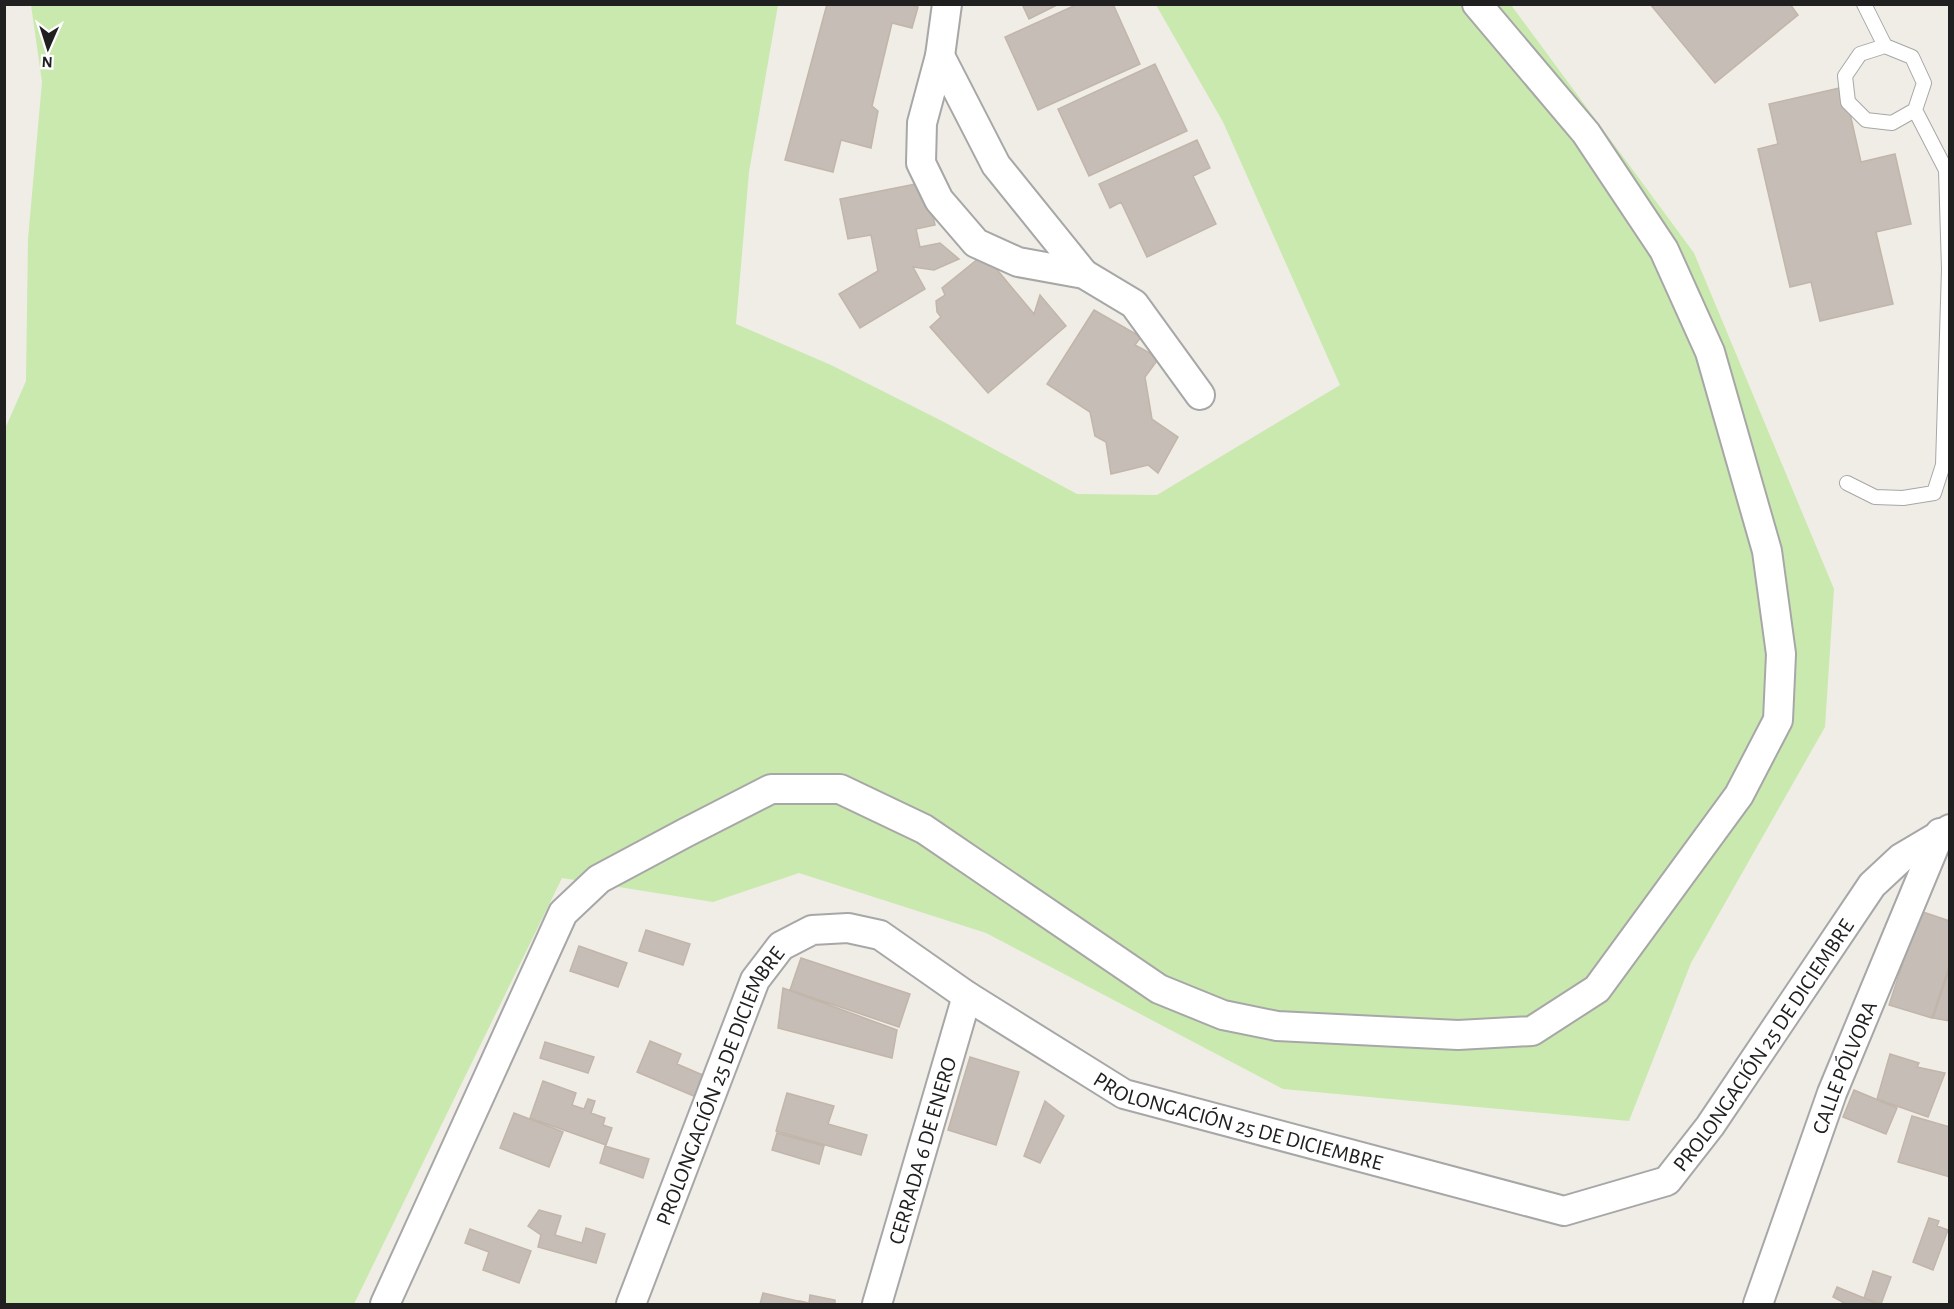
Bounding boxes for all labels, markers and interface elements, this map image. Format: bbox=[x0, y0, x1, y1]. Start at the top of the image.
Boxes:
north arrow bbox=[18, 18, 78, 78]
text: N bbox=[41, 54, 53, 70]
street label: PROLONGACIÓN 25 DE DICIEMBRE bbox=[1669, 915, 1858, 1176]
street label: PROLONGACIÓN 25 DE DICIEMBRE bbox=[652, 942, 789, 1228]
street label: CALLE PÓLVORA bbox=[1809, 997, 1881, 1137]
street label: CERRADA 6 DE ENERO bbox=[885, 1054, 961, 1247]
street label: PROLONGACIÓN 25 DE DICIEMBRE bbox=[1090, 1068, 1386, 1174]

